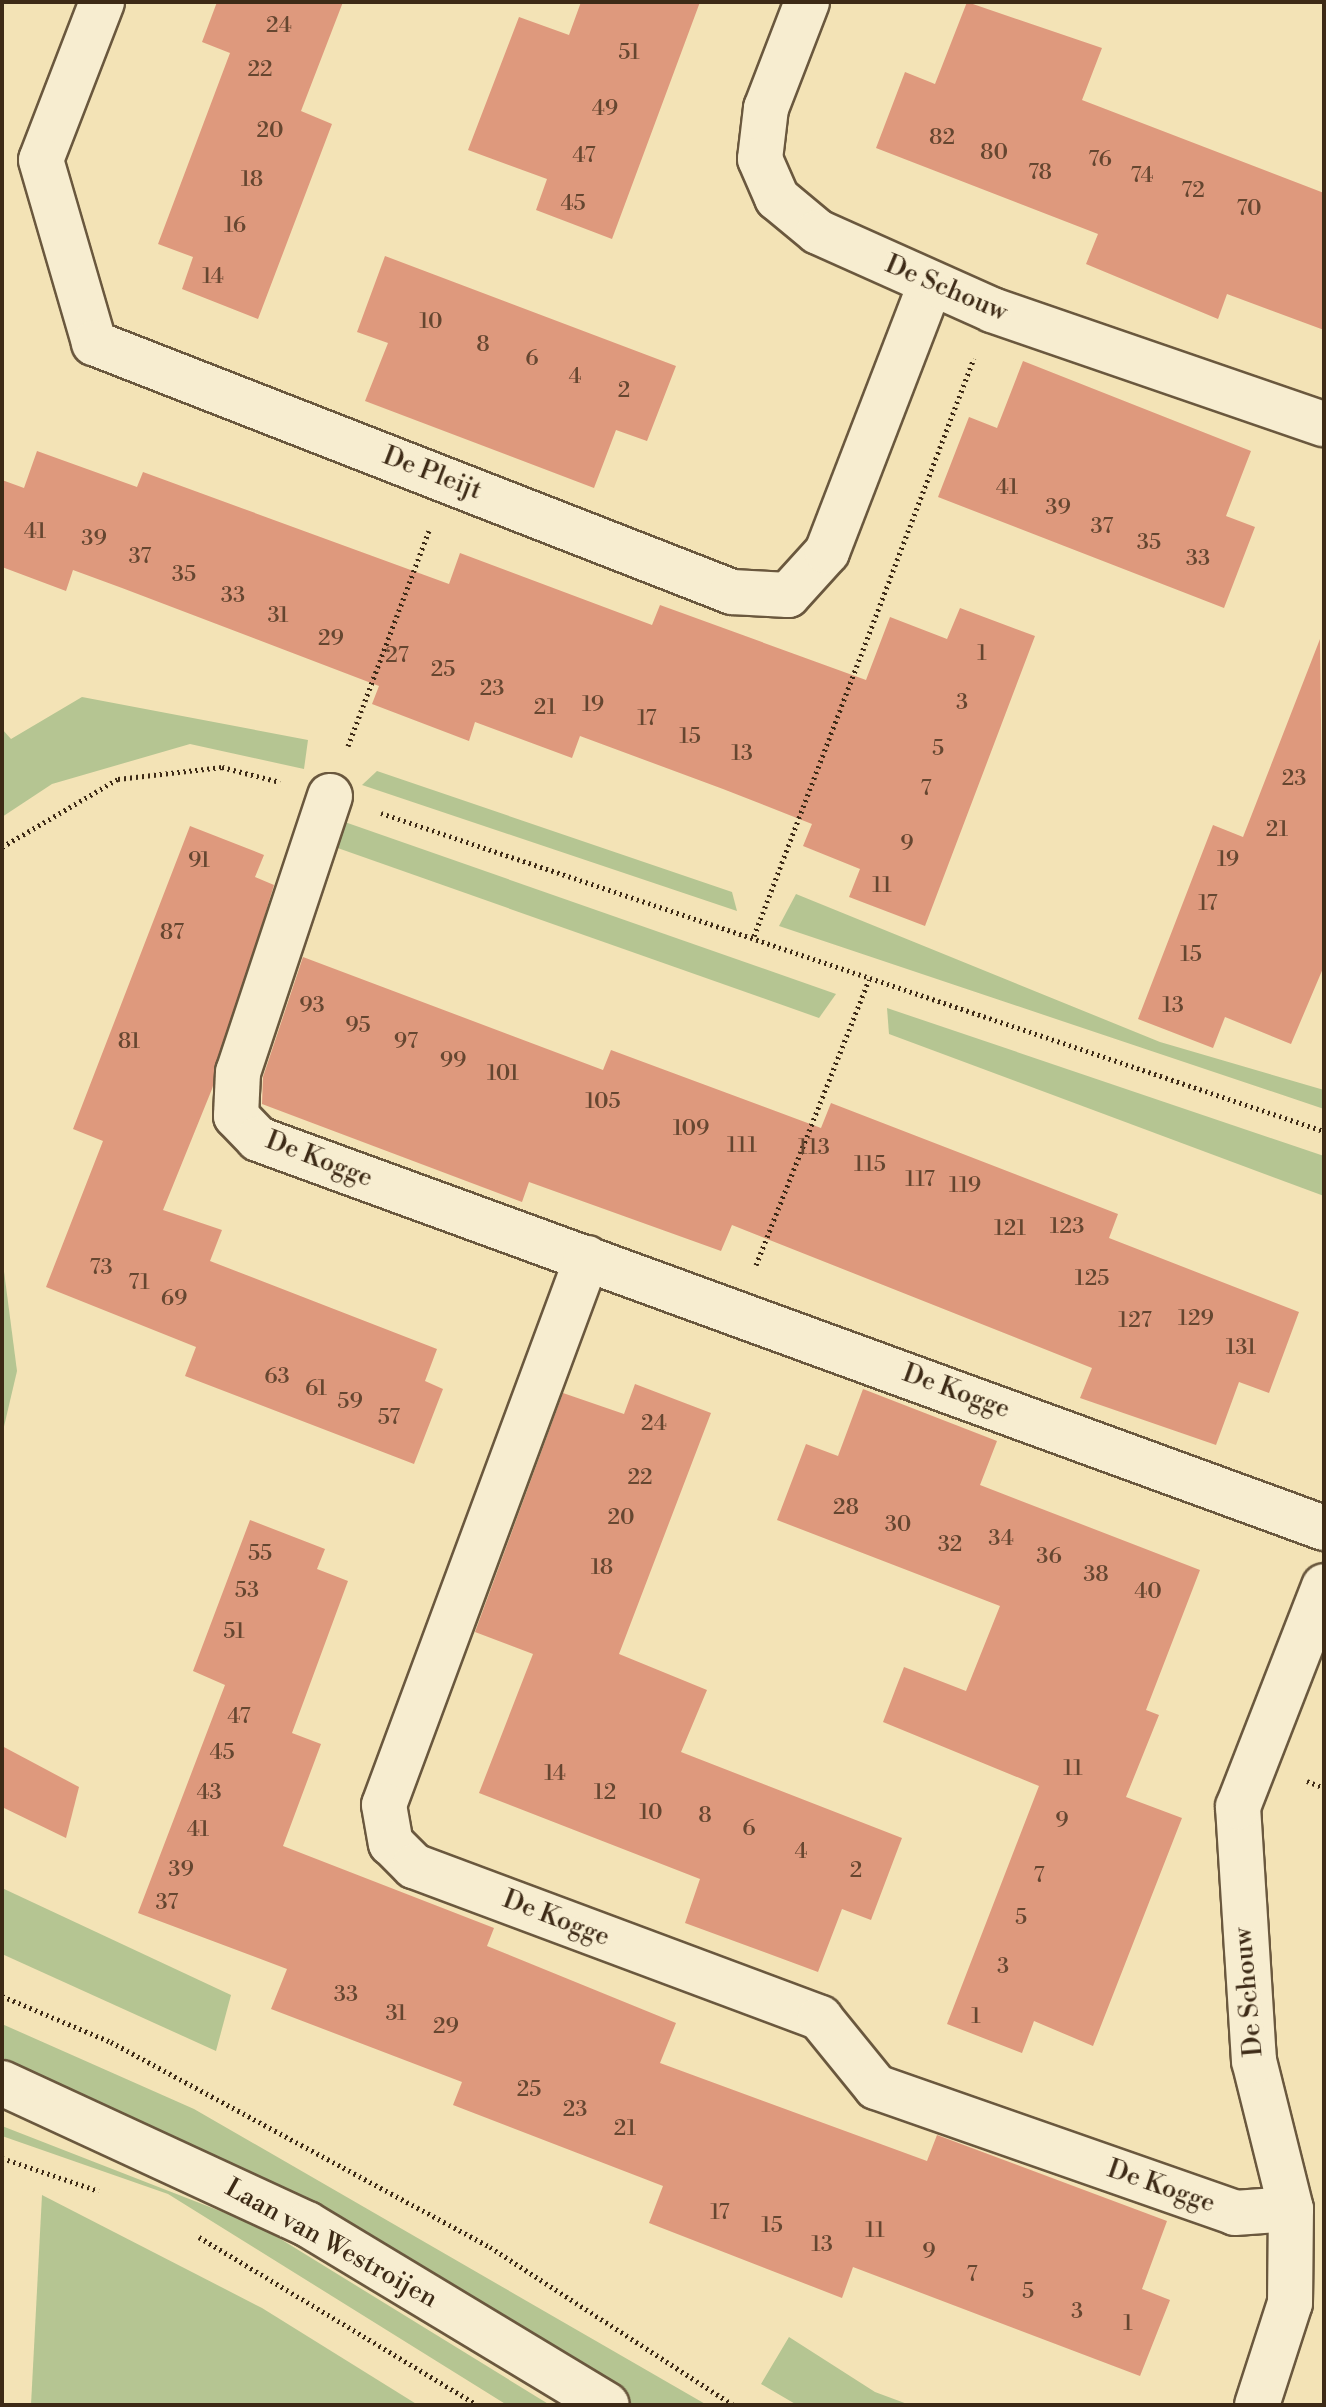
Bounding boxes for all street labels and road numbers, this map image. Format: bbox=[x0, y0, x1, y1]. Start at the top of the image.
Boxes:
street label: De Schouw bbox=[880, 249, 1012, 329]
street label: De Pleijt bbox=[378, 441, 486, 507]
street label: De Kogge bbox=[261, 1125, 377, 1195]
street label: De Kogge bbox=[898, 1358, 1014, 1426]
street label: De Kogge bbox=[498, 1884, 614, 1954]
street label: De Schouw bbox=[1228, 1926, 1270, 2058]
street label: De Kogge bbox=[1103, 2154, 1219, 2220]
street label: Laan van Westroijen bbox=[219, 2173, 443, 2315]

